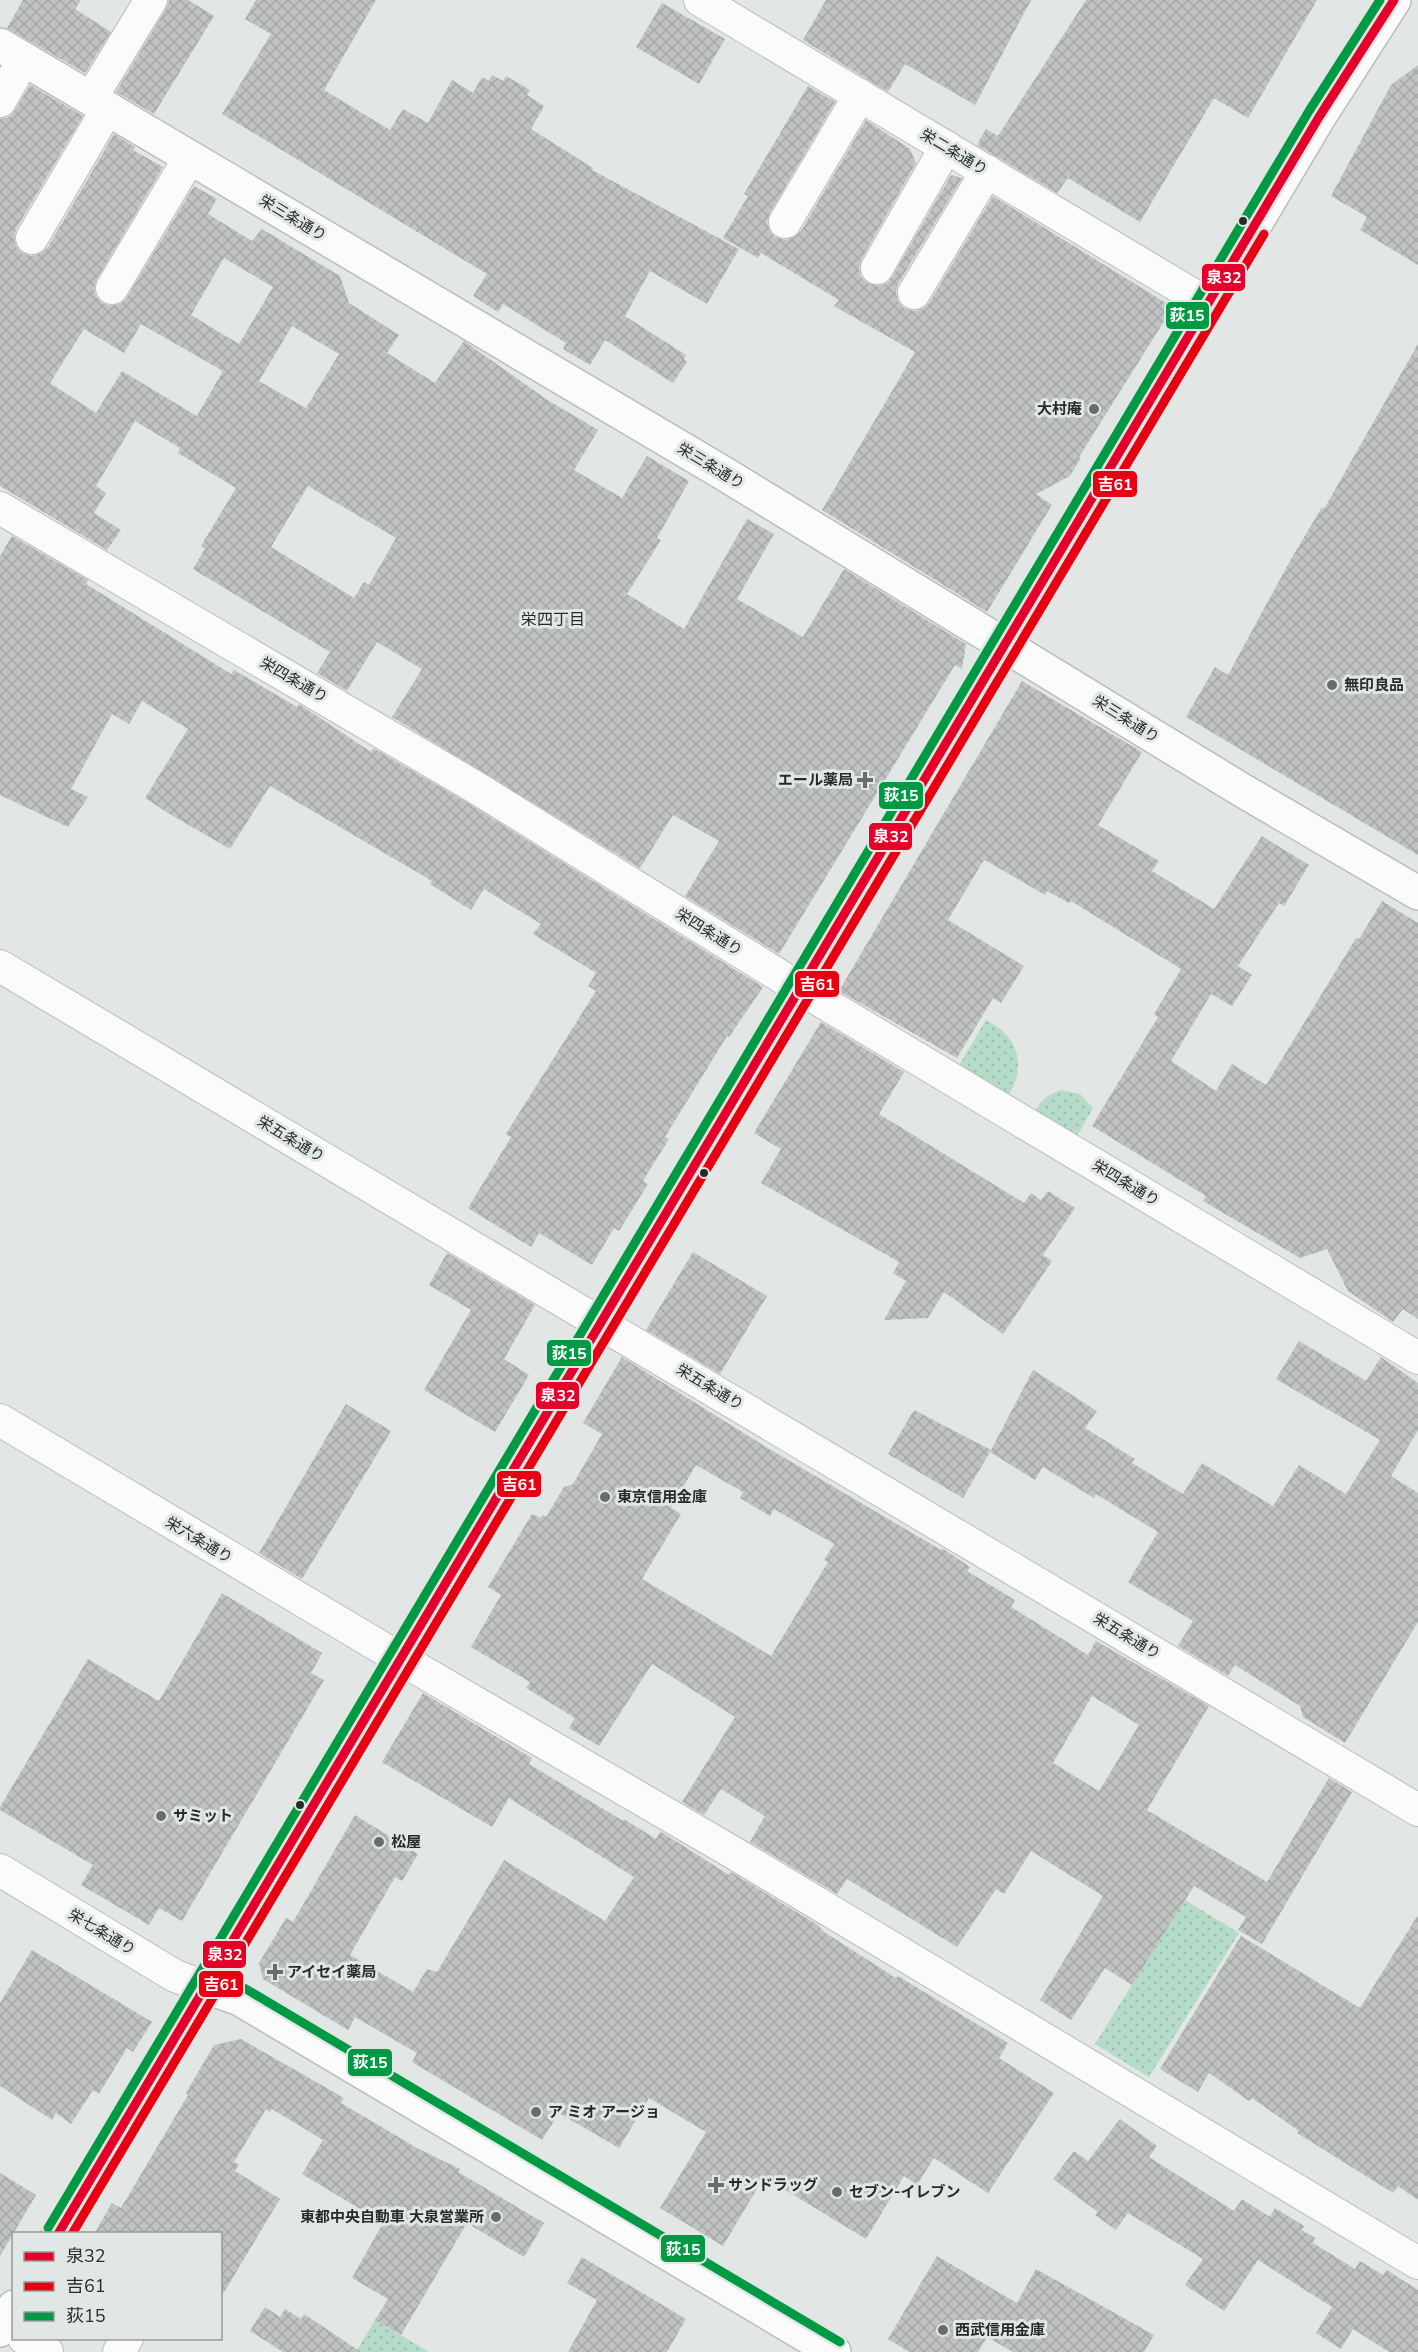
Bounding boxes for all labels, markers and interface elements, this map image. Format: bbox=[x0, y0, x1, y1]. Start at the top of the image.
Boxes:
street label: 栄二条通り bbox=[917, 124, 991, 180]
street label: 栄三条通り bbox=[256, 190, 330, 246]
unlabelled marker bbox=[1237, 215, 1249, 227]
line badge: 泉32 bbox=[1201, 263, 1246, 292]
text: 泉32 bbox=[1206, 267, 1242, 289]
line badge: 荻15 bbox=[1165, 301, 1210, 330]
text: 荻15 bbox=[1169, 305, 1205, 327]
place label: 大村庵 bbox=[1037, 399, 1082, 419]
marker: 大村庵 bbox=[1087, 402, 1101, 416]
street label: 栄三条通り bbox=[674, 438, 748, 494]
line badge: 吉61 bbox=[1092, 470, 1138, 498]
text: 吉61 bbox=[1097, 474, 1133, 496]
district label: 栄四丁目 bbox=[521, 609, 585, 631]
street label: 栄四条通り bbox=[257, 653, 331, 707]
place label: 無印良品 bbox=[1344, 675, 1404, 695]
marker: 無印良品 bbox=[1325, 678, 1339, 692]
street label: 栄三条通り bbox=[1089, 691, 1163, 747]
place label: エール薬局 bbox=[778, 770, 853, 790]
marker: エール薬局 bbox=[858, 773, 872, 787]
line badge: 荻15 bbox=[878, 781, 924, 810]
text: 荻15 bbox=[883, 785, 919, 807]
line badge: 泉32 bbox=[868, 822, 913, 851]
text: 泉32 bbox=[873, 826, 909, 848]
street label: 栄四条通り bbox=[672, 904, 746, 960]
line badge: 吉61 bbox=[794, 970, 840, 998]
text: 吉61 bbox=[799, 974, 835, 996]
street label: 栄五条通り bbox=[254, 1111, 328, 1167]
street label: 栄四条通り bbox=[1089, 1155, 1163, 1211]
unlabelled marker bbox=[698, 1167, 710, 1179]
line badge: 荻15 bbox=[546, 1339, 592, 1367]
text: 荻15 bbox=[551, 1343, 587, 1365]
street label: 栄五条通り bbox=[673, 1359, 747, 1415]
line badge: 泉32 bbox=[535, 1381, 580, 1410]
text: 泉32 bbox=[540, 1385, 576, 1407]
line badge: 吉61 bbox=[496, 1470, 542, 1498]
text: 吉61 bbox=[501, 1474, 537, 1496]
place label: 東京信用金庫 bbox=[617, 1487, 707, 1507]
marker: 東京信用金庫 bbox=[598, 1490, 612, 1504]
street label: 栄六条通り bbox=[162, 1512, 236, 1568]
street label: 栄五条通り bbox=[1090, 1608, 1164, 1664]
unlabelled marker bbox=[294, 1799, 306, 1811]
place label: サミット bbox=[173, 1806, 233, 1826]
marker: サミット bbox=[154, 1809, 168, 1823]
place label: 松屋 bbox=[391, 1832, 421, 1852]
marker: 松屋 bbox=[372, 1835, 386, 1849]
street label: 栄七条通り bbox=[65, 1904, 139, 1960]
line badge: 泉32 bbox=[202, 1940, 247, 1969]
text: 泉32 bbox=[207, 1944, 243, 1966]
place label: アイセイ薬局 bbox=[287, 1962, 376, 1982]
marker: アイセイ薬局 bbox=[268, 1965, 282, 1979]
line badge: 吉61 bbox=[198, 1970, 244, 1998]
text: 吉61 bbox=[203, 1974, 239, 1996]
line badge: 荻15 bbox=[347, 2048, 393, 2077]
text: 荻15 bbox=[352, 2052, 388, 2074]
place label: ア ミオ アージョ bbox=[548, 2102, 660, 2122]
marker: ア ミオ アージョ bbox=[529, 2105, 543, 2119]
place label: サンドラッグ bbox=[728, 2175, 818, 2195]
marker: サンドラッグ bbox=[709, 2178, 723, 2192]
place label: セブン-イレブン bbox=[849, 2182, 961, 2202]
marker: セブン-イレブン bbox=[830, 2185, 844, 2199]
place label: 東都中央自動車 大泉営業所 bbox=[300, 2207, 484, 2227]
marker: 東都中央自動車 大泉営業所 bbox=[489, 2210, 503, 2224]
legend bbox=[12, 2232, 222, 2340]
line badge: 荻15 bbox=[660, 2234, 706, 2263]
text: 荻15 bbox=[665, 2239, 701, 2261]
text: 泉32 bbox=[66, 2244, 106, 2268]
text: 吉61 bbox=[66, 2274, 106, 2298]
text: 荻15 bbox=[66, 2304, 106, 2328]
place label: 西武信用金庫 bbox=[955, 2320, 1045, 2340]
marker: 西武信用金庫 bbox=[936, 2323, 950, 2337]

